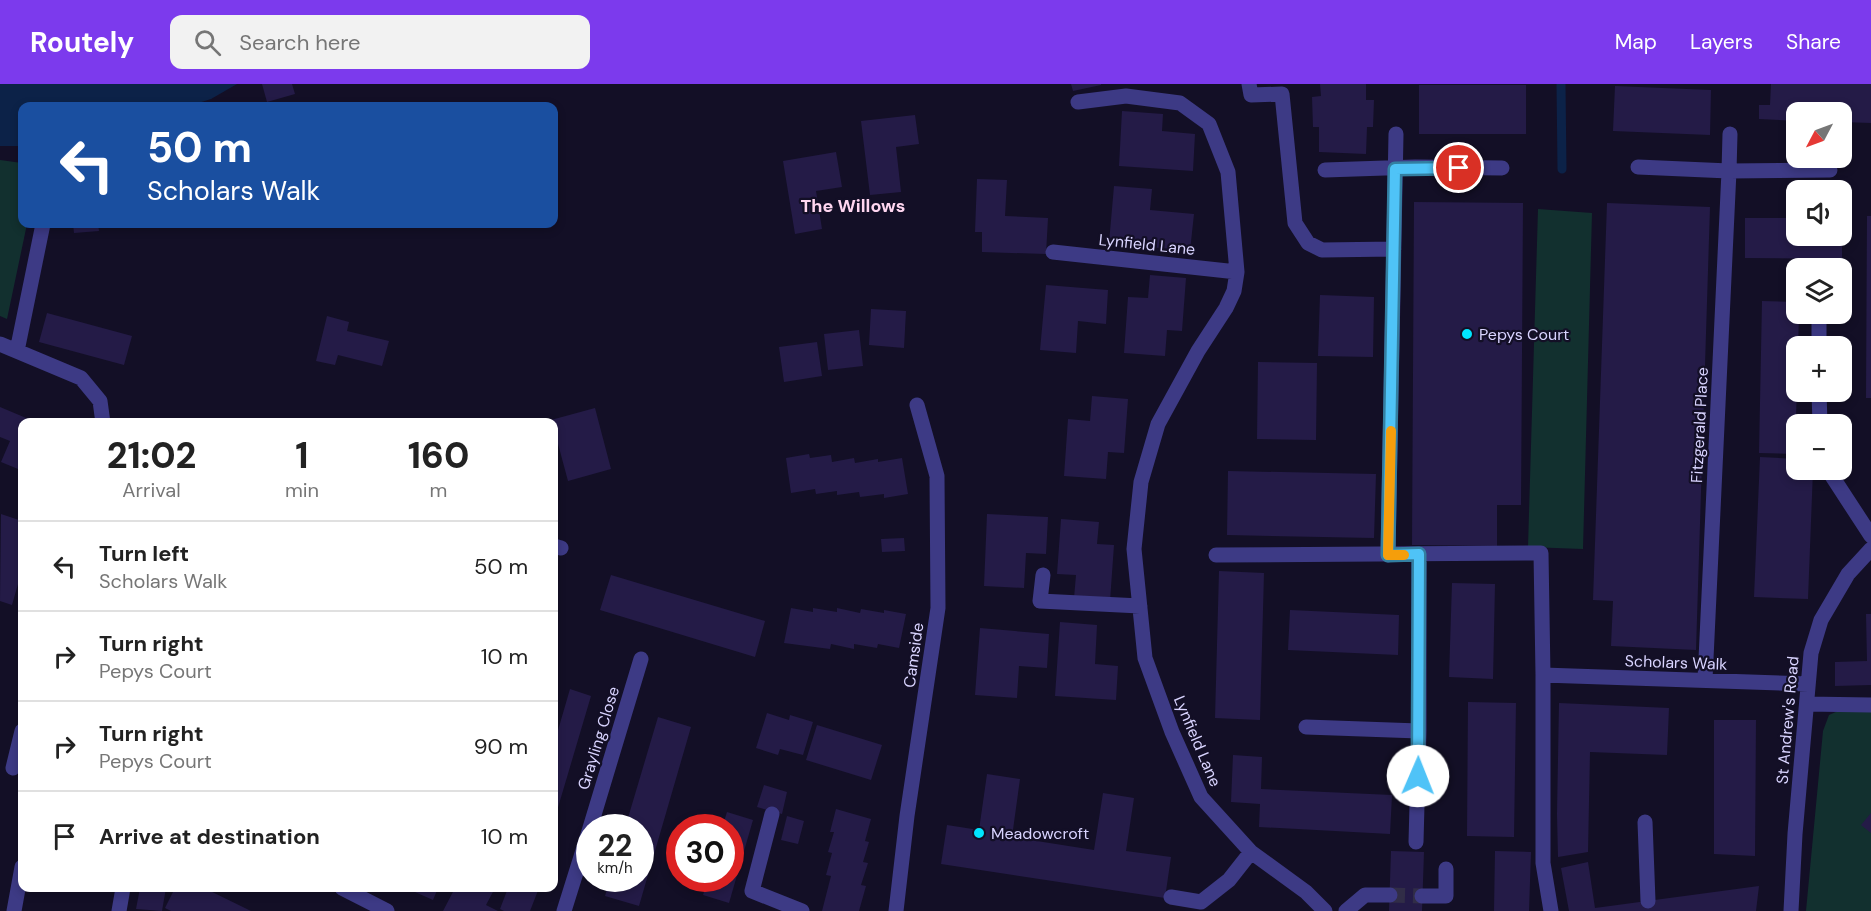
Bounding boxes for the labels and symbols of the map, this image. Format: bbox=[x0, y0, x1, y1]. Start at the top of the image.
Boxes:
north arrow bbox=[1786, 102, 1852, 168]
pin bbox=[1433, 142, 1484, 193]
district label: The Willows bbox=[801, 194, 905, 218]
street label: Lynfield Lane bbox=[1098, 229, 1196, 260]
place label: Pepys Court bbox=[1479, 324, 1569, 345]
marker: Pepys Court bbox=[1460, 327, 1474, 341]
street label: Fitzgerald Place bbox=[1686, 367, 1713, 483]
street label: Camside bbox=[899, 621, 928, 689]
street label: Scholars Walk bbox=[1624, 650, 1728, 675]
street label: St Andrew's Road bbox=[1771, 655, 1804, 785]
street label: Grayling Close bbox=[573, 684, 624, 792]
street label: Lynfield Lane bbox=[1169, 692, 1226, 790]
position arrow bbox=[1386, 744, 1450, 808]
speed limit sign: 30 bbox=[666, 814, 744, 892]
place label: Meadowcroft bbox=[991, 823, 1089, 844]
marker: Meadowcroft bbox=[972, 826, 986, 840]

